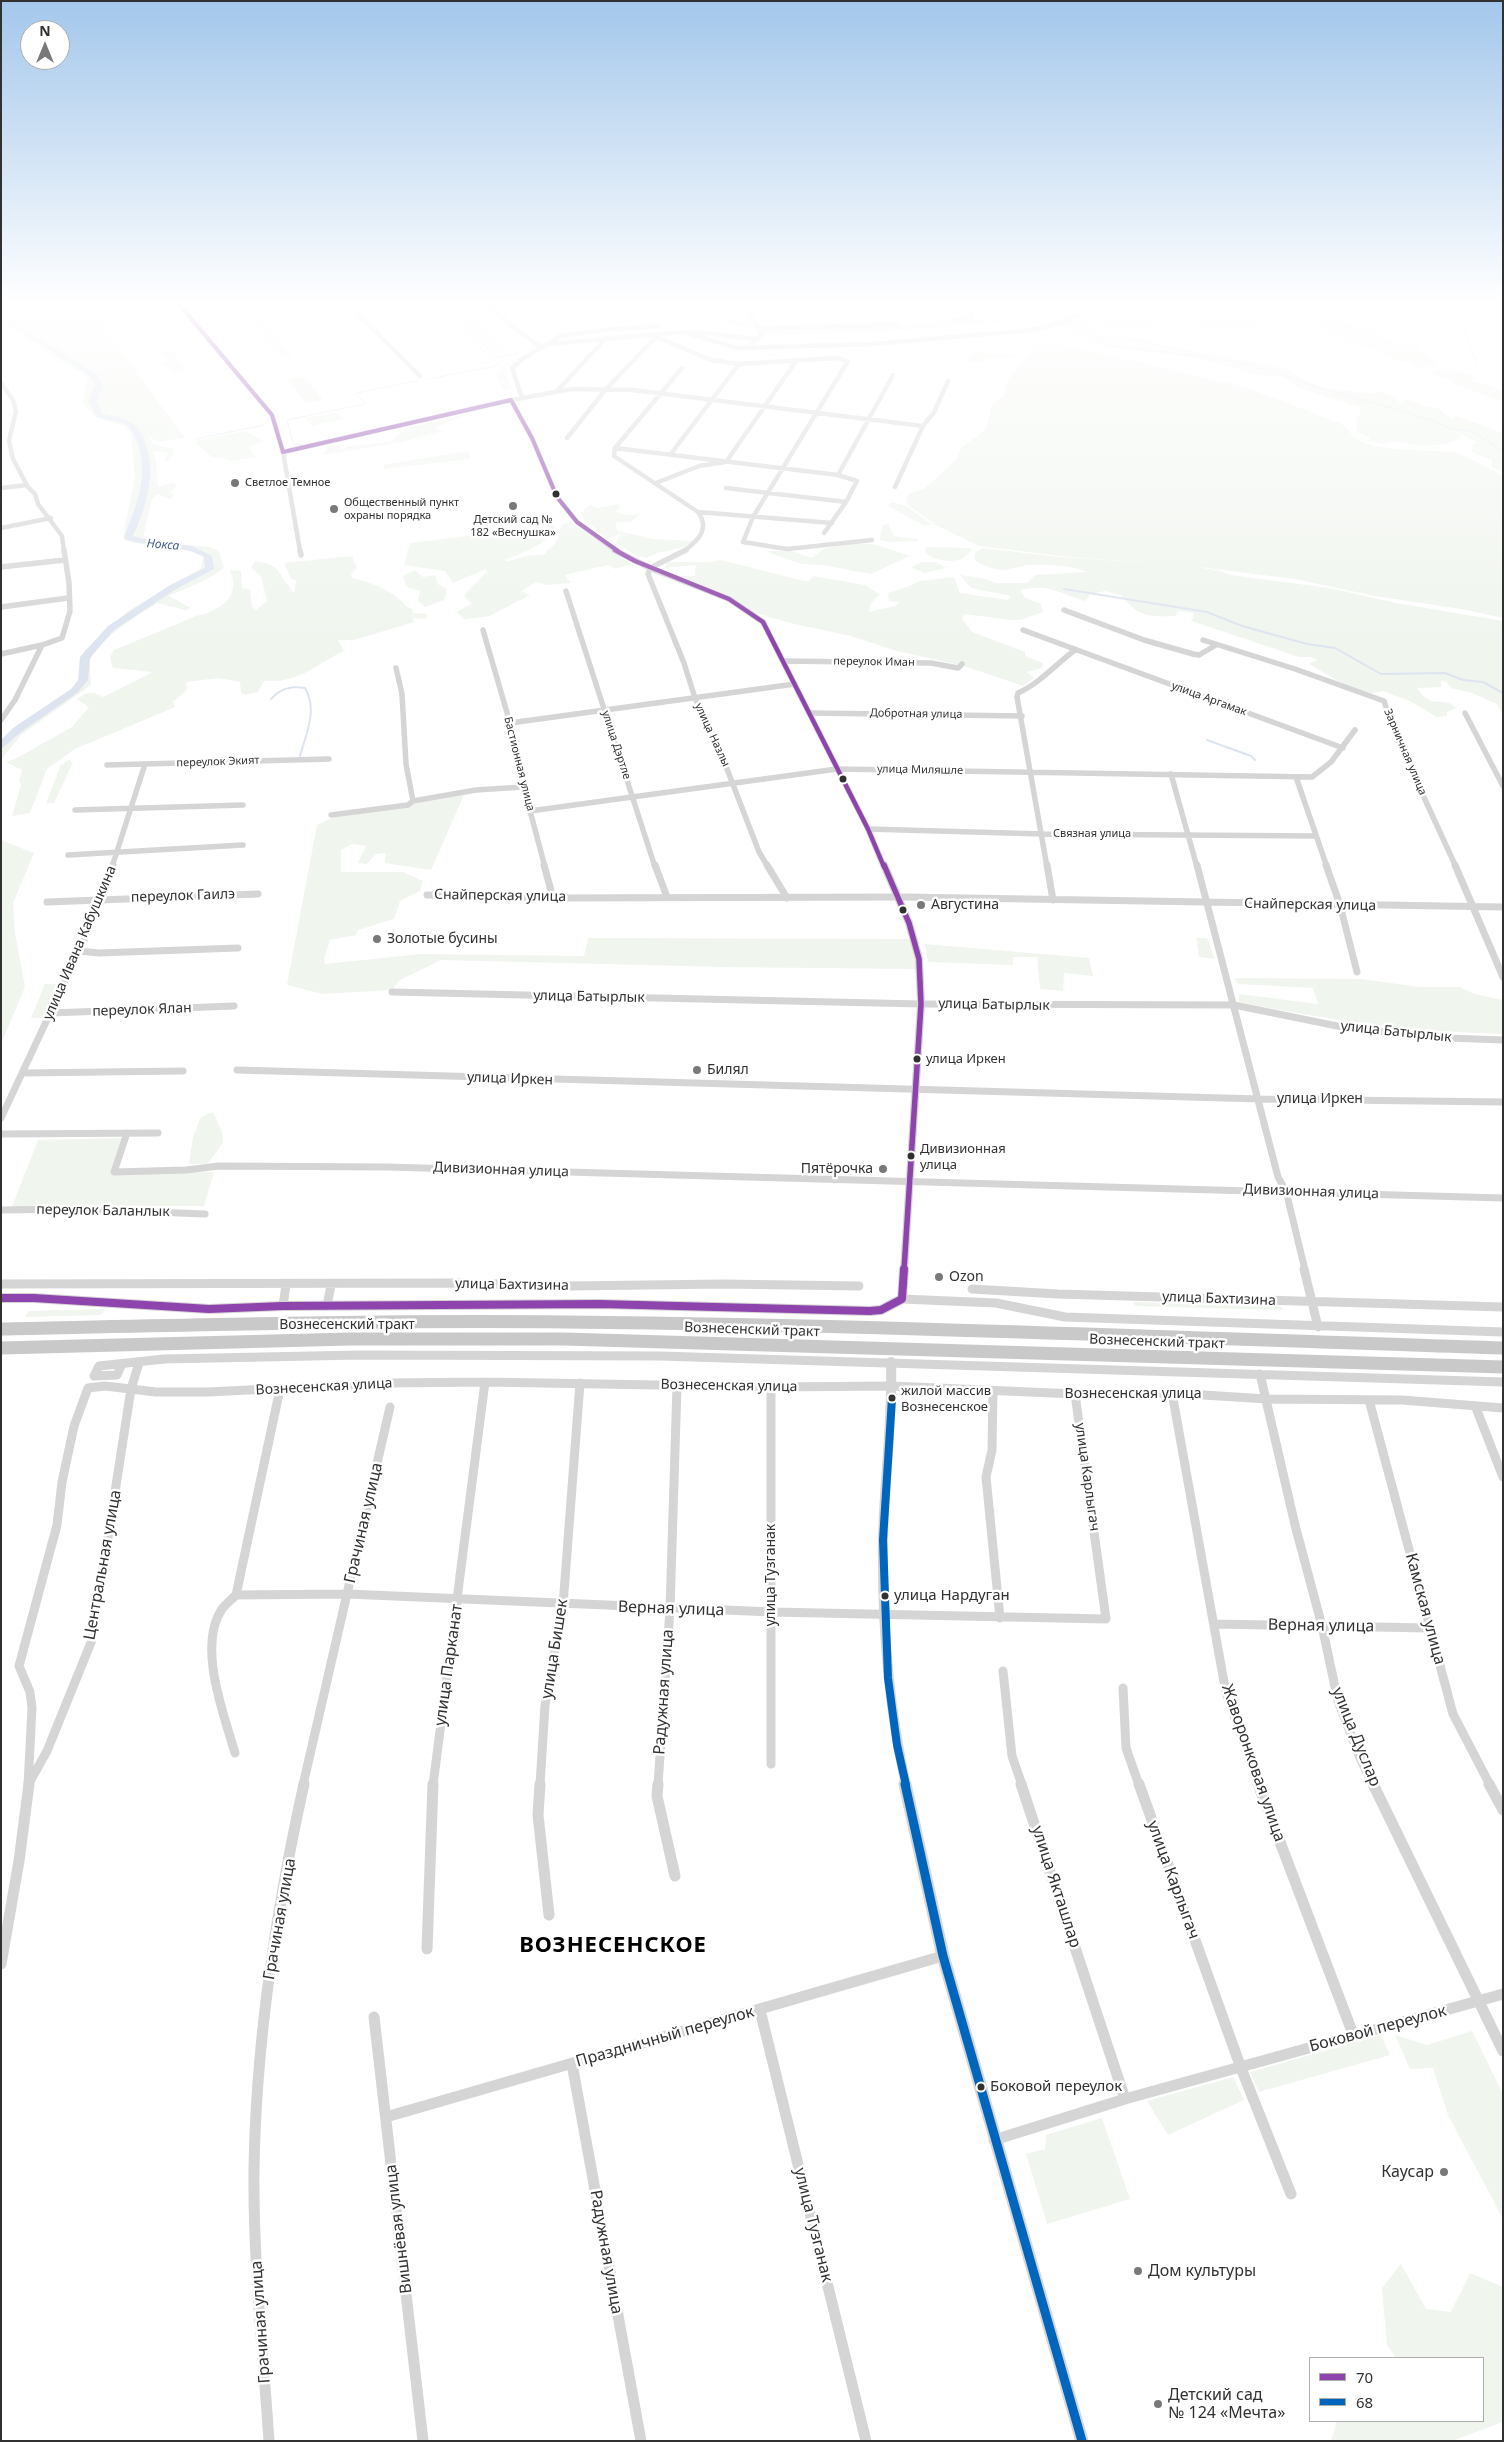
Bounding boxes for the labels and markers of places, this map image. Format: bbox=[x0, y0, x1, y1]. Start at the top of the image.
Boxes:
place label: Светлое Темное bbox=[245, 476, 330, 490]
marker: Светлое Темное bbox=[229, 477, 241, 489]
unlabelled marker bbox=[551, 489, 561, 499]
place label: Общественный пункт охраны порядка bbox=[344, 496, 459, 522]
marker: Детский сад № 182 «Веснушка» bbox=[507, 500, 519, 512]
marker: Общественный пункт охраны порядка bbox=[328, 503, 340, 515]
place label: Детский сад № 182 «Веснушка» bbox=[470, 513, 556, 539]
unlabelled marker bbox=[838, 774, 848, 784]
place label: Августина bbox=[931, 897, 999, 913]
marker: Августина bbox=[915, 899, 927, 911]
unlabelled marker bbox=[898, 905, 908, 915]
place label: Золотые бусины bbox=[387, 931, 498, 947]
marker: Золотые бусины bbox=[371, 933, 383, 945]
place label: улица Иркен bbox=[926, 1051, 1006, 1067]
marker: улица Иркен bbox=[912, 1054, 922, 1064]
place label: Билял bbox=[707, 1062, 749, 1078]
marker: Билял bbox=[691, 1064, 703, 1076]
place label: Дивизионная улица bbox=[920, 1141, 1006, 1172]
marker: Дивизионная улица bbox=[906, 1151, 916, 1161]
place label: Пятёрочка bbox=[801, 1161, 873, 1177]
marker: Пятёрочка bbox=[877, 1163, 889, 1175]
place label: Ozon bbox=[949, 1269, 984, 1285]
marker: Ozon bbox=[933, 1271, 945, 1283]
place label: жилой массив Вознесенское bbox=[901, 1383, 991, 1414]
marker: жилой массив Вознесенское bbox=[887, 1393, 897, 1403]
place label: улица Нардуган bbox=[894, 1587, 1010, 1605]
marker: улица Нардуган bbox=[880, 1591, 890, 1601]
place label: Боковой переулок bbox=[990, 2078, 1122, 2096]
marker: Боковой переулок bbox=[976, 2082, 986, 2092]
place label: Каусар bbox=[1381, 2162, 1434, 2182]
marker: Каусар bbox=[1438, 2166, 1450, 2178]
place label: Дом культуры bbox=[1148, 2261, 1256, 2281]
marker: Дом культуры bbox=[1132, 2265, 1144, 2277]
place label: Детский сад № 124 «Мечта» bbox=[1168, 2385, 1285, 2423]
marker: Детский сад № 124 «Мечта» bbox=[1152, 2398, 1164, 2410]

